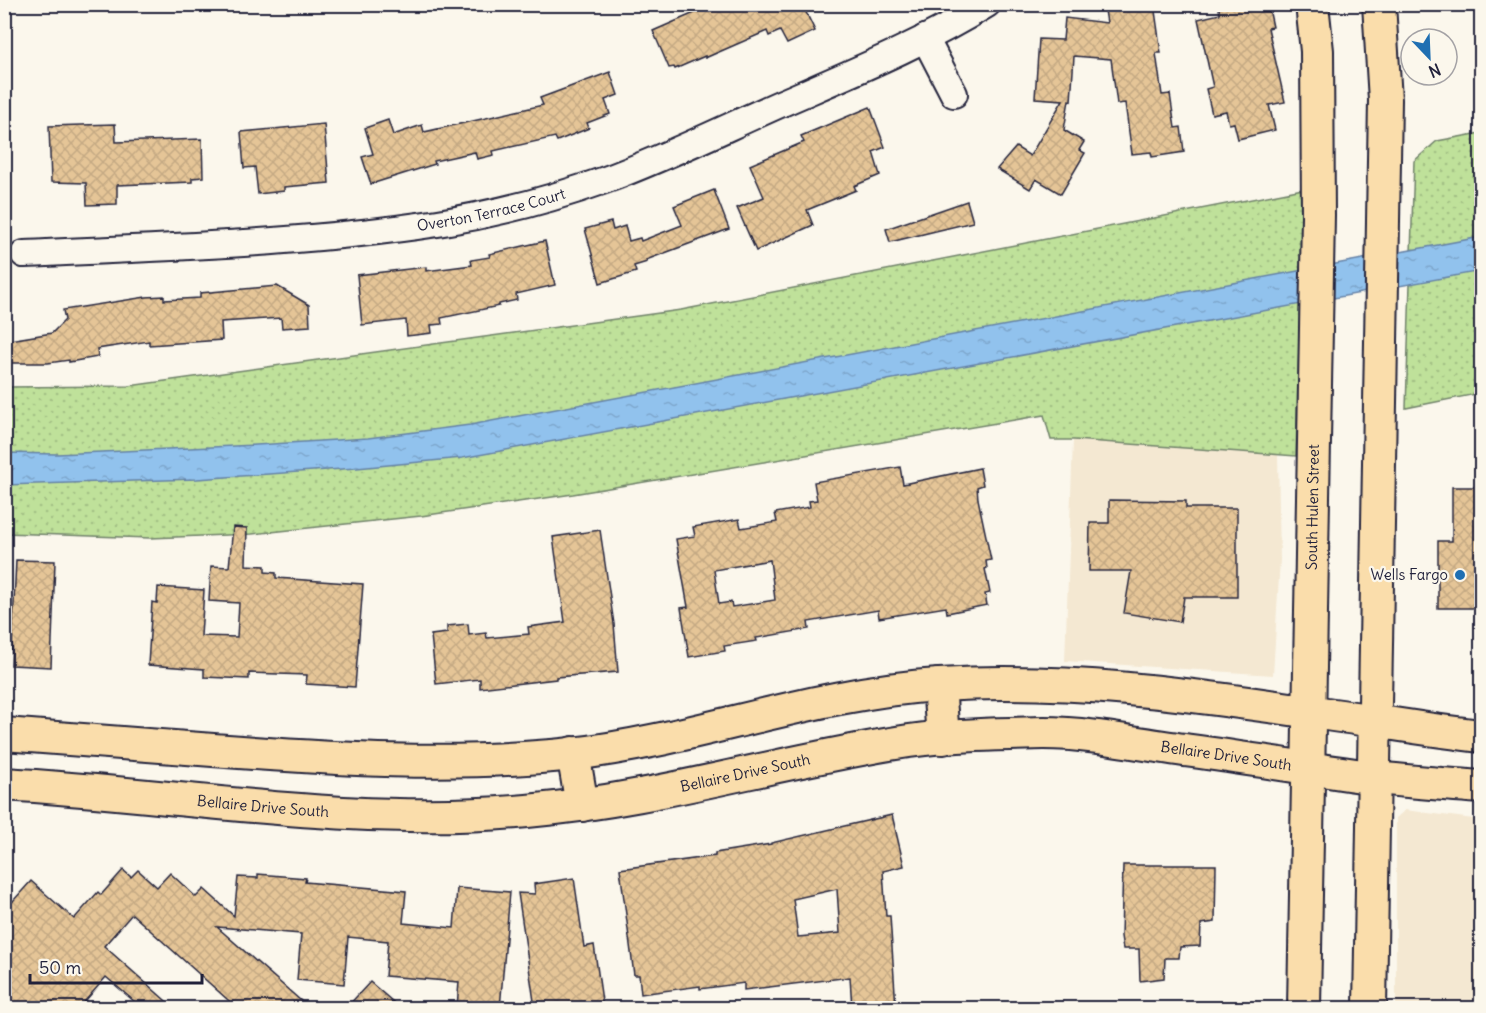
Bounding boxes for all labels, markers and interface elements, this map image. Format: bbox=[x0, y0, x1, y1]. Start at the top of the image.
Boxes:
north arrow bbox=[1399, 27, 1459, 87]
text: N bbox=[1426, 59, 1444, 82]
street label: Overton Terrace Court bbox=[416, 184, 568, 235]
street label: South Hulen Street bbox=[1302, 444, 1323, 570]
place label: Wells Fargo bbox=[1371, 565, 1448, 584]
marker: Wells Fargo bbox=[1453, 568, 1467, 582]
street label: Bellaire Drive South bbox=[1159, 737, 1293, 775]
street label: Bellaire Drive South bbox=[678, 749, 812, 796]
street label: Bellaire Drive South bbox=[196, 791, 330, 821]
scale bar bbox=[30, 947, 202, 985]
text: 50 m bbox=[39, 956, 81, 979]

